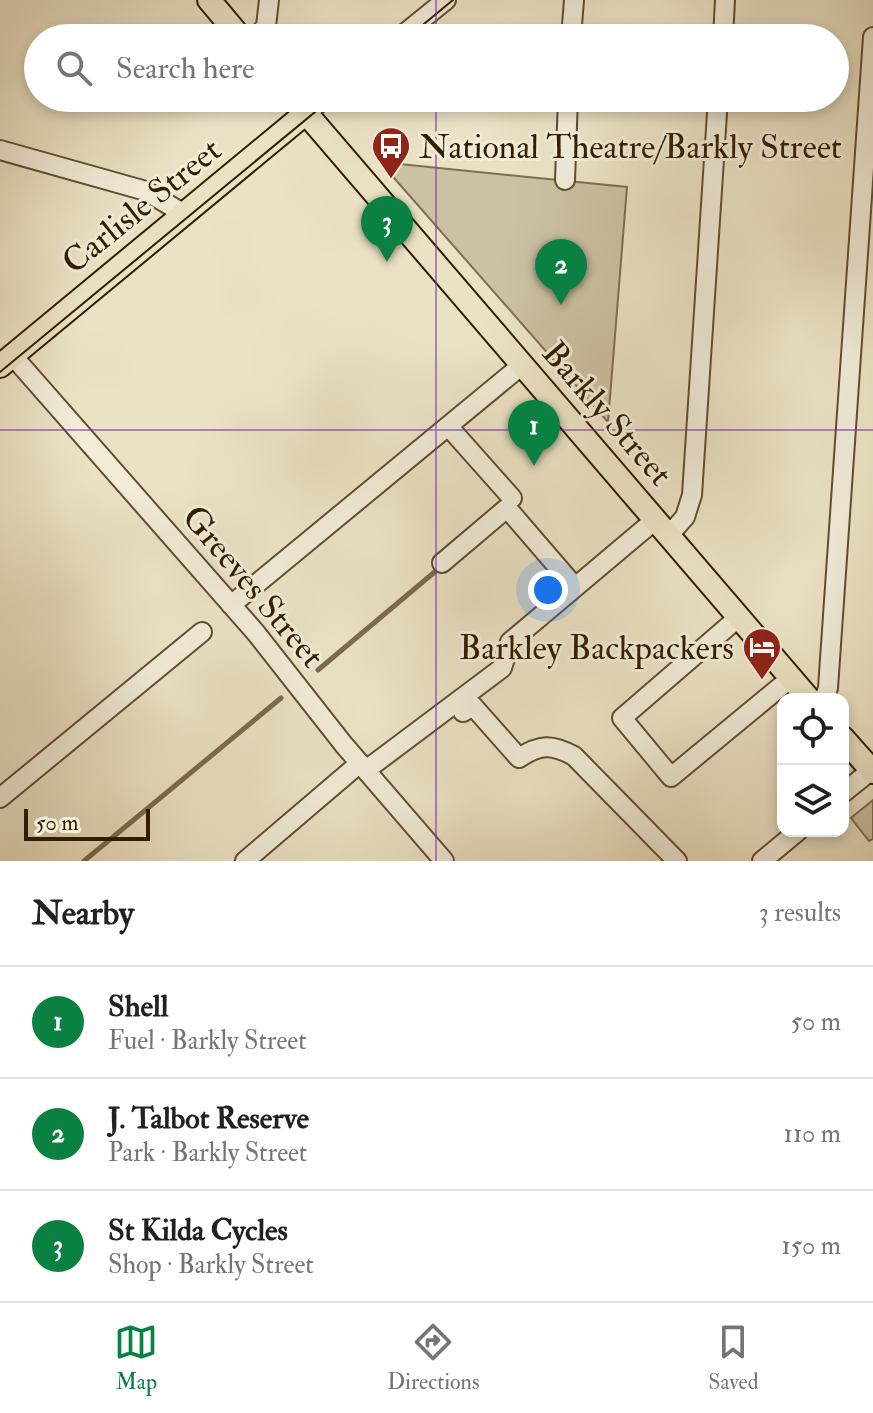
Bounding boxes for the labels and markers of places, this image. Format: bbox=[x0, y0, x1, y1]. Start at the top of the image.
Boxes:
bus stop icon: National Theatre/Barkly Street bbox=[370, 125, 412, 180]
place label: National Theatre/Barkly Street bbox=[419, 126, 842, 169]
pin: 3 bbox=[361, 196, 413, 262]
pin: 2 bbox=[535, 239, 587, 305]
pin: 1 bbox=[508, 400, 560, 466]
hotel icon: Barkley Backpackers bbox=[741, 626, 783, 681]
place label: Barkley Backpackers bbox=[459, 627, 734, 670]

